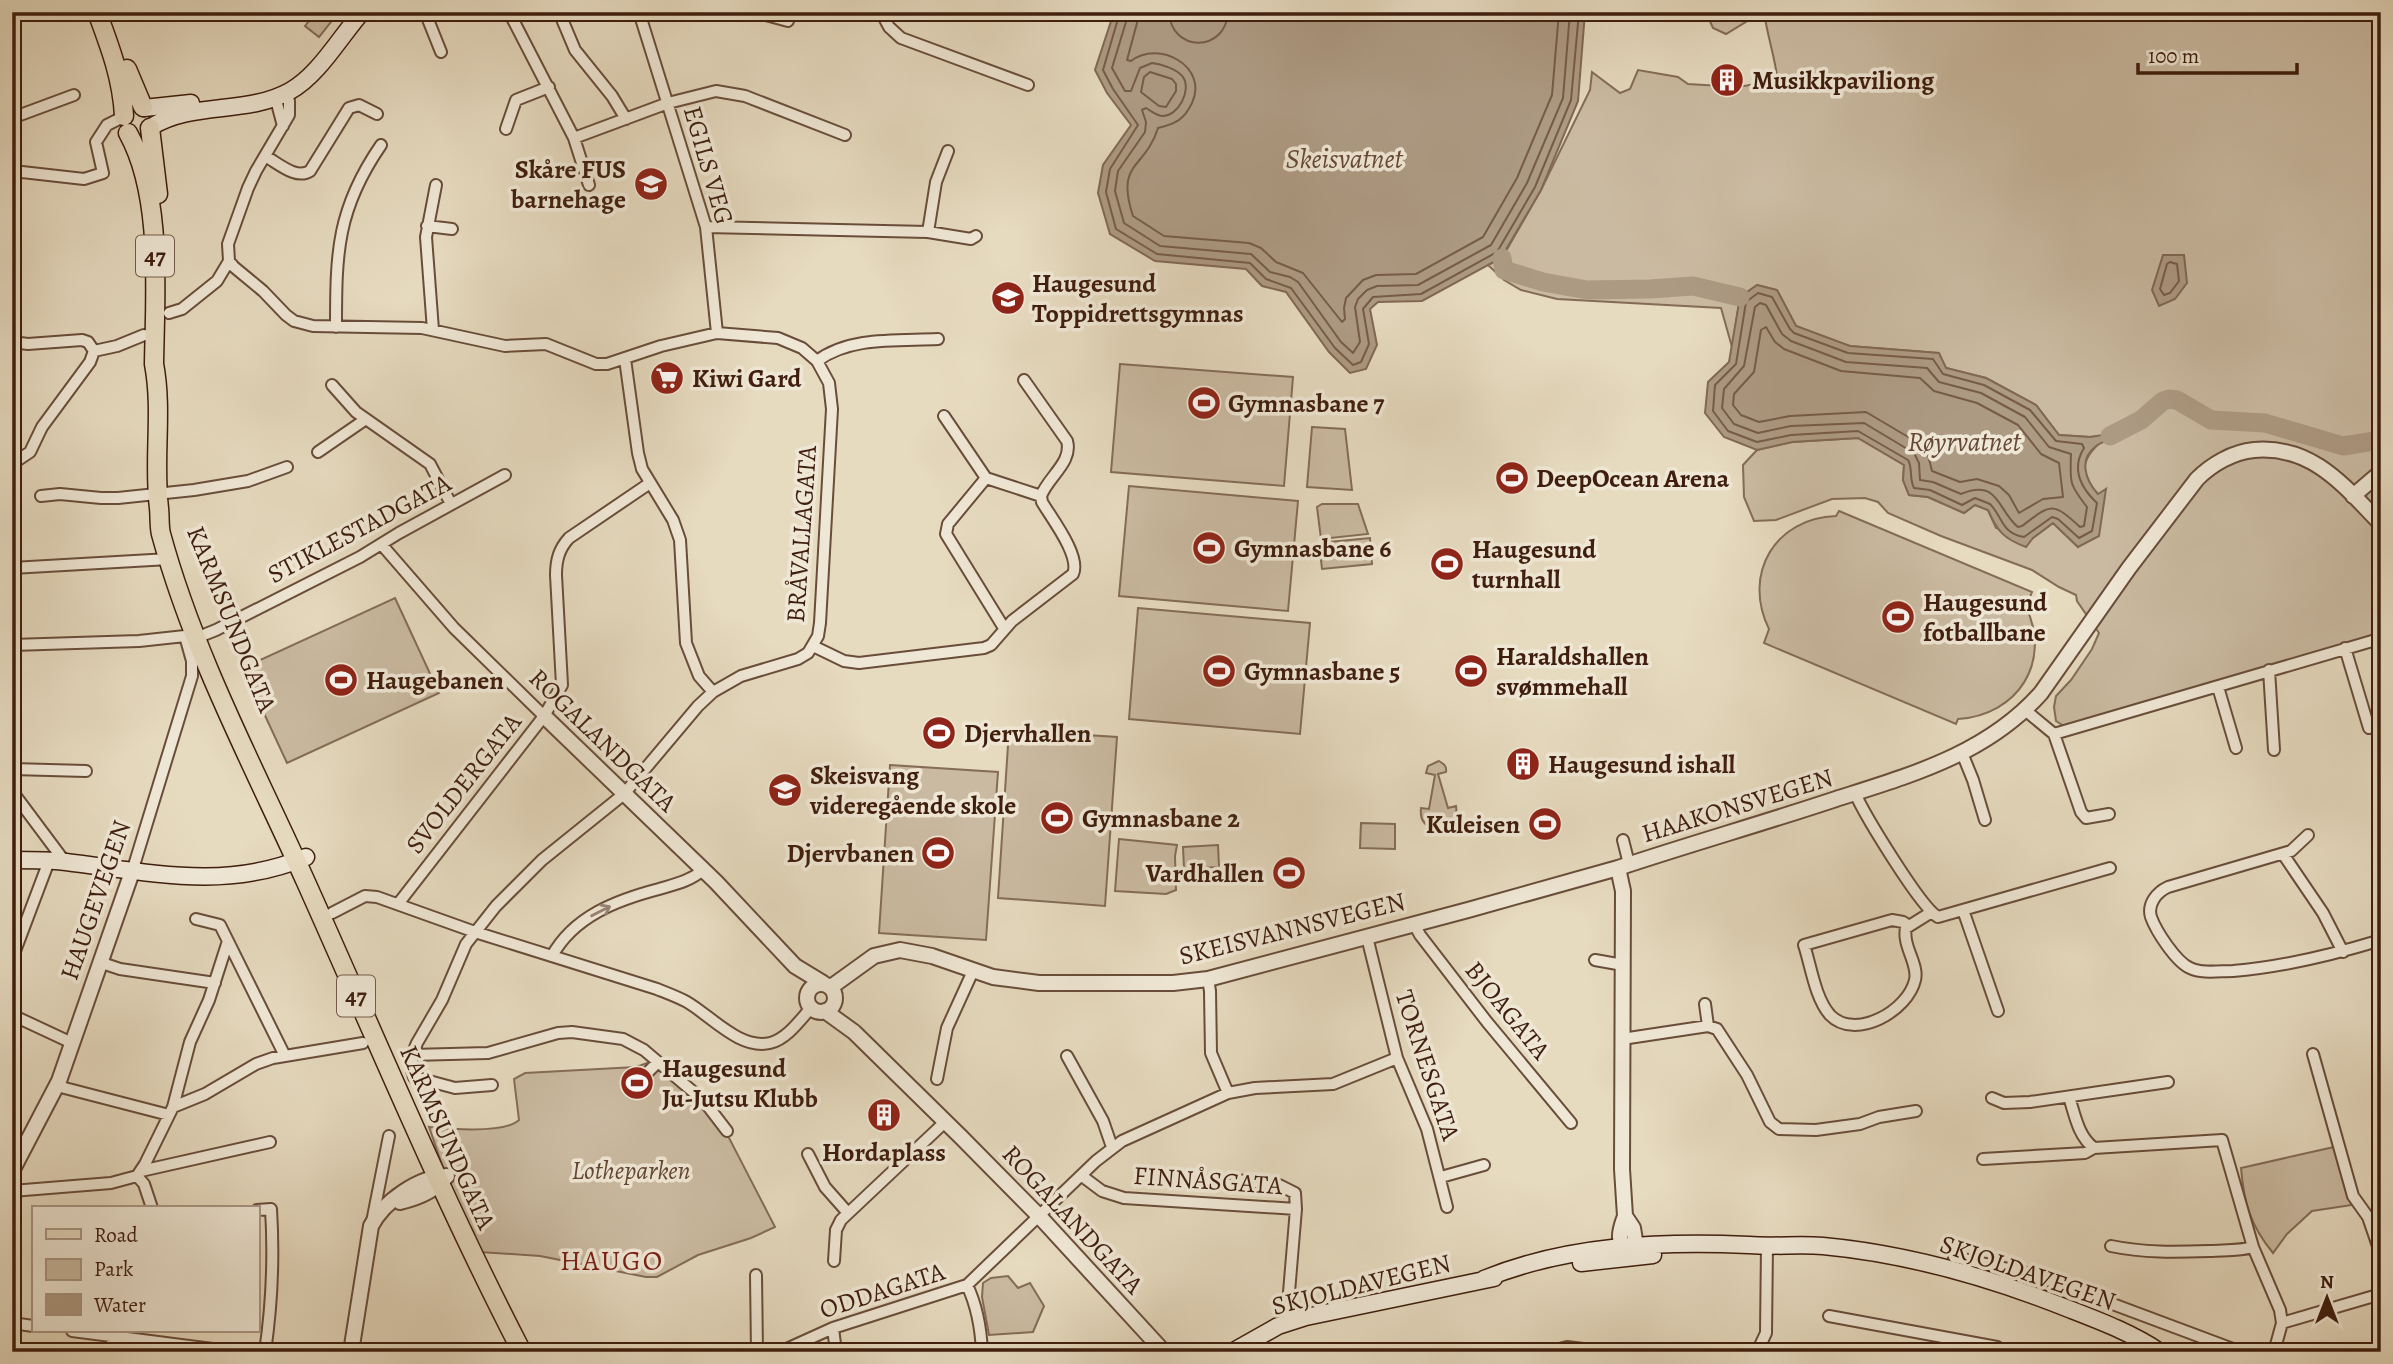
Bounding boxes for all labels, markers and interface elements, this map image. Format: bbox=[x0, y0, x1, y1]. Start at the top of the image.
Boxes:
scale bar bbox=[2138, 32, 2297, 76]
text: 100 m bbox=[2148, 42, 2199, 70]
building icon: Musikkpaviliong bbox=[1708, 61, 1746, 99]
place label: Musikkpaviliong bbox=[1752, 63, 1935, 98]
street label: EGILS VEG bbox=[675, 102, 742, 228]
water label: Skeisvatnet bbox=[1286, 140, 1403, 178]
place label: Skåre FUS barnehage bbox=[510, 152, 626, 217]
school or university icon: Skåre FUS barnehage bbox=[632, 165, 670, 203]
road number: 47 bbox=[136, 235, 174, 276]
place label: Haugesund Toppidrettsgymnas bbox=[1032, 266, 1244, 331]
school or university icon: Haugesund Toppidrettsgymnas bbox=[989, 279, 1027, 317]
supermarket icon: Kiwi Gard bbox=[648, 359, 686, 397]
place label: Kiwi Gard bbox=[692, 361, 803, 396]
sports icon: Gymnasbane 7 bbox=[1185, 384, 1223, 422]
place label: Gymnasbane 7 bbox=[1228, 386, 1385, 421]
water label: Røyrvatnet bbox=[1908, 423, 2022, 461]
street label: BRÅVALLAGATA bbox=[778, 443, 825, 624]
sports icon: DeepOcean Arena bbox=[1493, 459, 1531, 497]
place label: DeepOcean Arena bbox=[1536, 461, 1730, 496]
street label: STIKLESTADGATA bbox=[261, 465, 458, 592]
street label: KARMSUNDGATA bbox=[178, 521, 285, 718]
sports icon: Gymnasbane 6 bbox=[1190, 529, 1228, 567]
place label: Gymnasbane 6 bbox=[1234, 531, 1391, 566]
place label: Haugesund turnhall bbox=[1472, 532, 1597, 597]
sports icon: Haugesund turnhall bbox=[1428, 545, 1466, 583]
place label: Haugesund fotballbane bbox=[1923, 585, 2048, 650]
sports icon: Haugesund fotballbane bbox=[1879, 598, 1917, 636]
place label: Haraldshallen svømmehall bbox=[1496, 639, 1649, 704]
sports icon: Gymnasbane 5 bbox=[1200, 652, 1238, 690]
sports icon: Haraldshallen svømmehall bbox=[1452, 652, 1490, 690]
place label: Gymnasbane 5 bbox=[1244, 654, 1400, 689]
sports icon: Haugebanen bbox=[322, 661, 360, 699]
street label: ROGALANDGATA bbox=[521, 661, 685, 820]
place label: Haugebanen bbox=[366, 663, 504, 698]
street label: SVOLDERGATA bbox=[397, 705, 530, 861]
sports icon: Djervhallen bbox=[920, 714, 958, 752]
place label: Djervhallen bbox=[964, 716, 1092, 751]
building icon: Haugesund ishall bbox=[1504, 745, 1542, 783]
place label: Haugesund ishall bbox=[1548, 747, 1736, 782]
place label: Skeisvang videregående skole bbox=[809, 758, 1016, 823]
street label: HAAKONSVEGEN bbox=[1637, 760, 1837, 851]
school or university icon: Skeisvang videregående skole bbox=[766, 771, 804, 809]
sports icon: Gymnasbane 2 bbox=[1038, 799, 1076, 837]
place label: Gymnasbane 2 bbox=[1082, 801, 1240, 836]
sports icon: Kuleisen bbox=[1526, 805, 1564, 843]
place label: Kuleisen bbox=[1426, 807, 1520, 842]
street label: HAUGEVEGEN bbox=[52, 816, 139, 985]
sports icon: Djervbanen bbox=[919, 834, 957, 872]
place label: Djervbanen bbox=[787, 836, 914, 871]
sports icon: Vardhallen bbox=[1270, 854, 1308, 892]
place label: Vardhallen bbox=[1145, 856, 1264, 891]
street label: SKEISVANNSVEGEN bbox=[1175, 883, 1409, 974]
one-way arrow bbox=[590, 903, 611, 917]
street label: BJOAGATA bbox=[1457, 954, 1559, 1068]
road number: 47 bbox=[337, 976, 375, 1016]
street label: TORNESGATA bbox=[1387, 985, 1469, 1146]
street label: KARMSUNDGATA bbox=[391, 1040, 504, 1236]
place label: Haugesund Ju-Jutsu Klubb bbox=[662, 1051, 818, 1116]
sports icon: Haugesund Ju-Jutsu Klubb bbox=[618, 1064, 656, 1102]
building icon: Hordaplass bbox=[865, 1096, 903, 1134]
place label: Hordaplass bbox=[822, 1135, 946, 1170]
street label: ROGALANDGATA bbox=[994, 1137, 1152, 1302]
park label: Lotheparken bbox=[571, 1153, 691, 1188]
street label: FINNÅSGATA bbox=[1132, 1158, 1285, 1203]
legend bbox=[32, 1206, 259, 1332]
text: Road bbox=[94, 1221, 138, 1249]
street label: SKJOLDAVEGEN bbox=[1935, 1226, 2120, 1319]
district label: HAUGO bbox=[560, 1242, 664, 1280]
street label: SKJOLDAVEGEN bbox=[1268, 1245, 1454, 1324]
street label: ODDAGATA bbox=[815, 1254, 950, 1327]
text: Park bbox=[94, 1255, 134, 1283]
north arrow bbox=[2292, 1262, 2362, 1332]
text: N bbox=[2320, 1269, 2334, 1295]
text: Water bbox=[93, 1291, 146, 1319]

